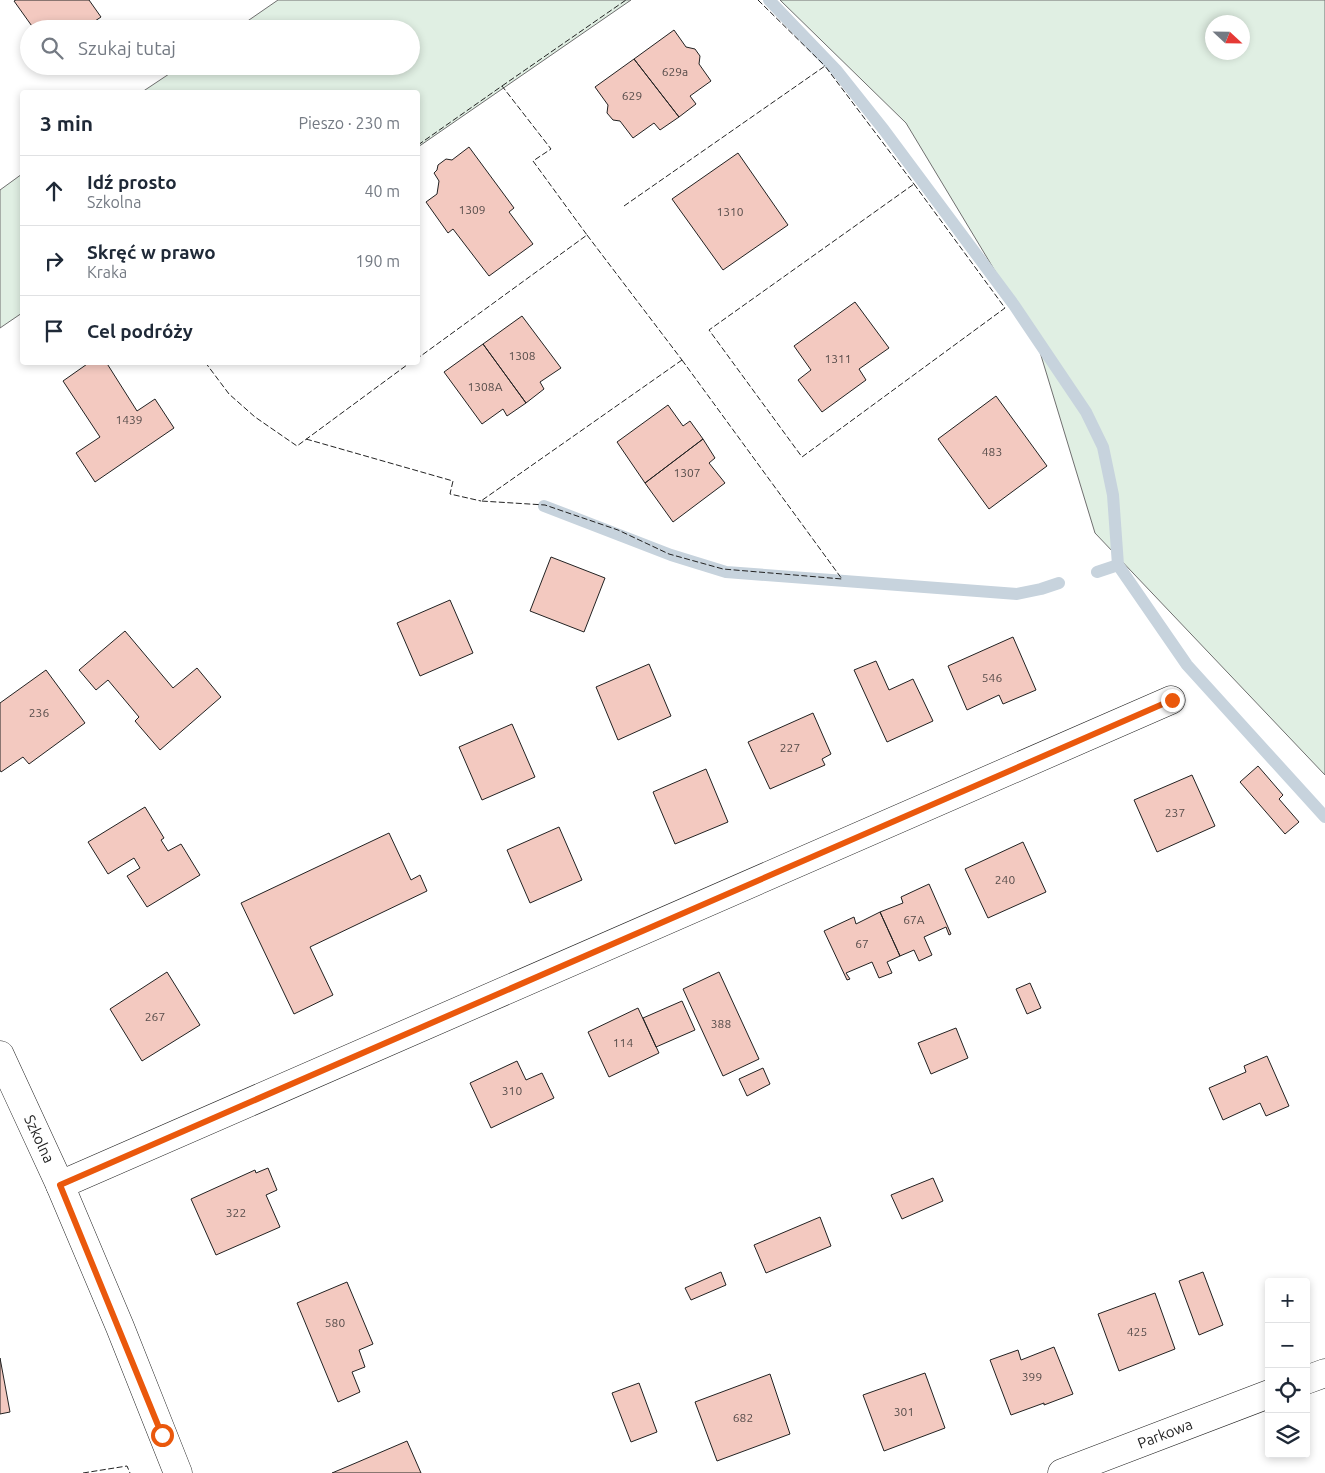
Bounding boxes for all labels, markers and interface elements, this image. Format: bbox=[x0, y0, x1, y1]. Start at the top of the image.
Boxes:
north arrow bbox=[1205, 15, 1250, 60]
search box bbox=[20, 20, 420, 75]
icon: search bbox=[38, 34, 66, 62]
text: Szukaj tutaj bbox=[78, 37, 176, 59]
house number: 629a bbox=[662, 65, 688, 78]
house number: 629 bbox=[622, 89, 642, 102]
text: 3 min bbox=[40, 111, 93, 135]
text: Pieszo · 230 m bbox=[298, 114, 400, 132]
text: Idź prosto bbox=[87, 171, 177, 193]
icon: ahead bbox=[40, 177, 68, 205]
text: 40 m bbox=[364, 182, 400, 200]
text: Szkolna bbox=[87, 193, 141, 211]
house number: 1309 bbox=[458, 203, 486, 216]
house number: 1310 bbox=[716, 205, 744, 218]
text: Skręć w prawo bbox=[87, 241, 216, 263]
icon: right bbox=[40, 247, 68, 275]
text: 190 m bbox=[355, 252, 400, 270]
text: Kraka bbox=[87, 263, 127, 281]
icon: arrive bbox=[40, 317, 68, 345]
text: Cel podróży bbox=[87, 320, 193, 342]
house number: 1308 bbox=[508, 349, 536, 362]
house number: 1311 bbox=[824, 352, 852, 365]
house number: 1308A bbox=[468, 380, 503, 393]
house number: 1439 bbox=[115, 413, 143, 426]
house number: 483 bbox=[982, 445, 1002, 458]
house number: 1307 bbox=[673, 466, 701, 479]
house number: 546 bbox=[982, 671, 1002, 684]
route end bbox=[1161, 689, 1184, 712]
house number: 236 bbox=[29, 706, 49, 719]
house number: 227 bbox=[780, 741, 800, 754]
house number: 237 bbox=[1165, 806, 1185, 819]
house number: 240 bbox=[995, 873, 1015, 886]
house number: 67A bbox=[903, 913, 925, 926]
house number: 67 bbox=[855, 937, 869, 950]
house number: 267 bbox=[145, 1010, 165, 1023]
house number: 388 bbox=[711, 1017, 731, 1030]
house number: 114 bbox=[613, 1036, 633, 1049]
house number: 310 bbox=[502, 1084, 522, 1097]
street label: Szkolna bbox=[21, 1112, 58, 1165]
house number: 322 bbox=[226, 1206, 246, 1219]
map controls bbox=[1265, 1278, 1310, 1458]
button: + bbox=[1265, 1278, 1310, 1323]
house number: 580 bbox=[325, 1316, 345, 1329]
button: − bbox=[1265, 1323, 1310, 1368]
house number: 425 bbox=[1127, 1325, 1147, 1338]
button: locate bbox=[1265, 1368, 1310, 1413]
house number: 399 bbox=[1022, 1370, 1042, 1383]
house number: 301 bbox=[894, 1405, 914, 1418]
house number: 682 bbox=[733, 1411, 753, 1424]
button: layers bbox=[1265, 1413, 1310, 1458]
street label: Parkowa bbox=[1135, 1415, 1195, 1452]
route start bbox=[151, 1424, 174, 1447]

